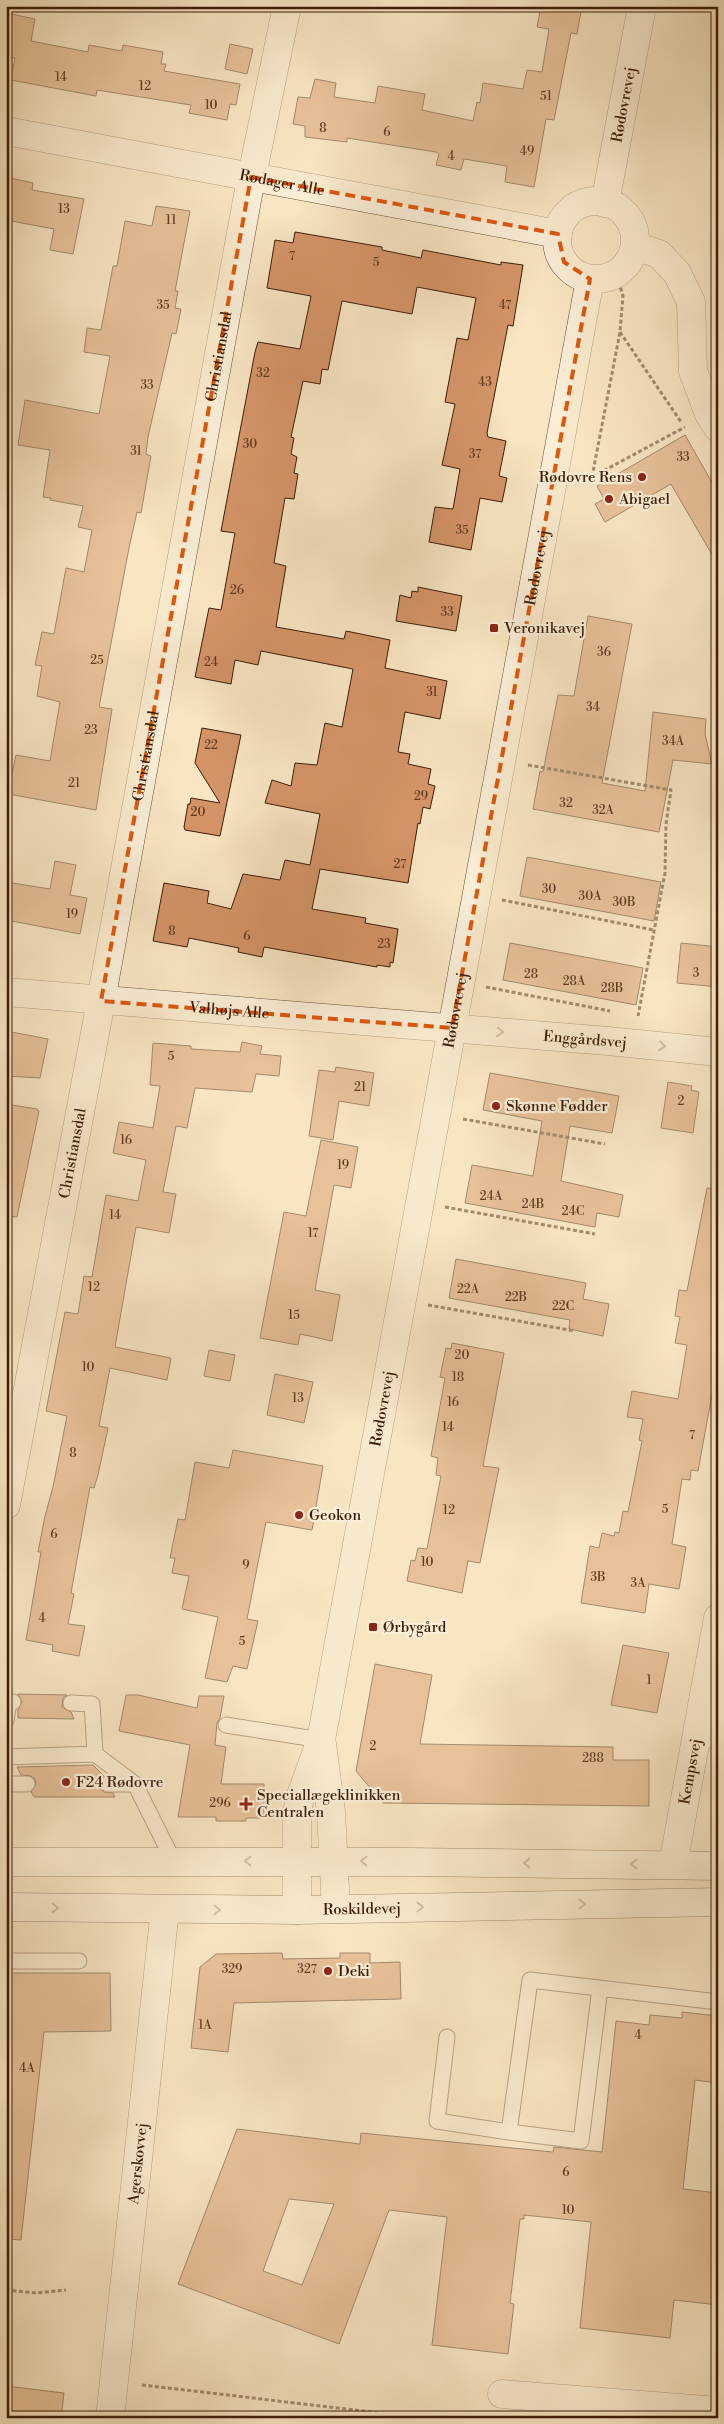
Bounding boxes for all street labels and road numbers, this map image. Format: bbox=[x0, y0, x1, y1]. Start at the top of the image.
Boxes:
street label: Rødovrevej bbox=[607, 65, 640, 144]
street label: Rødager Alle bbox=[238, 165, 326, 200]
street label: Christiansdal bbox=[201, 309, 236, 403]
street label: Rødovrevej bbox=[521, 528, 553, 607]
street label: Christiansdal bbox=[128, 709, 163, 803]
street label: Rødovrevej bbox=[439, 971, 472, 1050]
street label: Valhøjs Alle bbox=[187, 997, 270, 1023]
street label: Enggårdsvej bbox=[542, 1026, 628, 1052]
street label: Christiansdal bbox=[54, 1106, 90, 1200]
street label: Rødovrevej bbox=[366, 1369, 398, 1448]
street label: Kempsvej bbox=[675, 1737, 705, 1806]
street label: Roskildevej bbox=[323, 1899, 401, 1919]
street label: Agerskovvej bbox=[124, 2122, 151, 2206]

